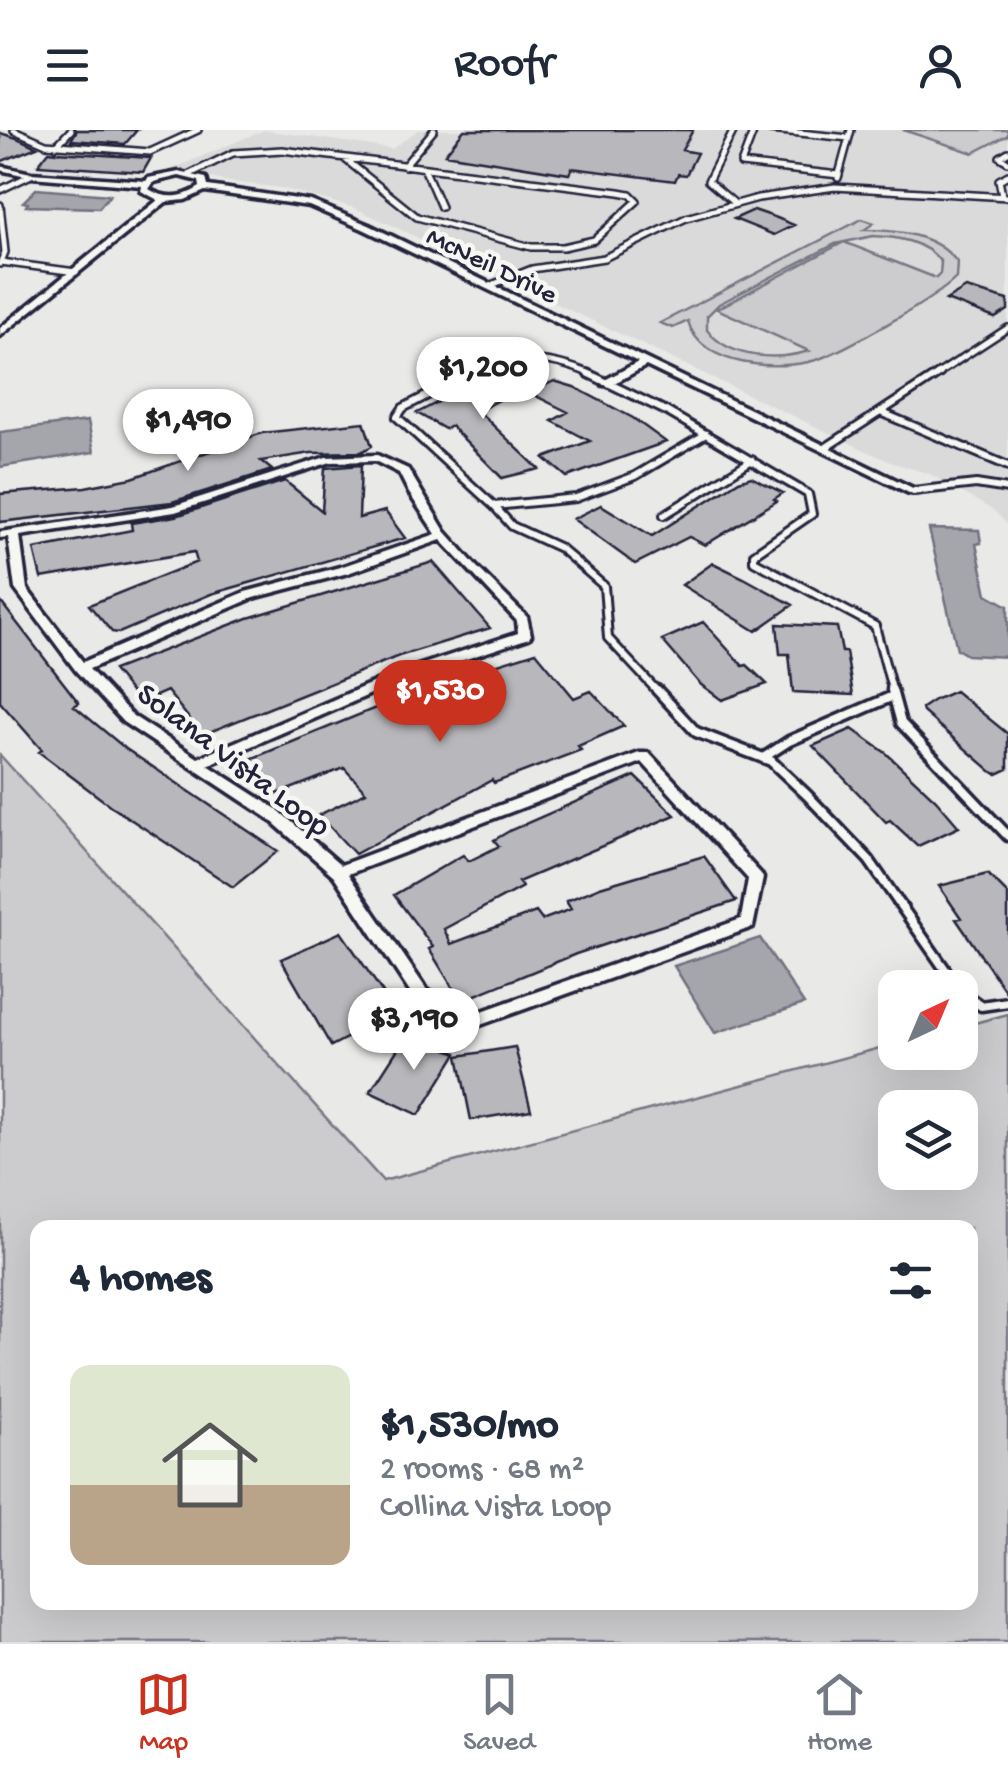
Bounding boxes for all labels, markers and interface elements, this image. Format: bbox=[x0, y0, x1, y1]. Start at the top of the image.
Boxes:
icon: menu bbox=[40, 38, 95, 93]
icon: person bbox=[913, 38, 968, 93]
text: Roofr bbox=[454, 39, 554, 92]
street label: McNeil Drive bbox=[420, 221, 562, 313]
pin: $1,200 bbox=[402, 337, 564, 422]
text: $1,200 bbox=[438, 350, 528, 388]
pin: $1,490 bbox=[107, 389, 269, 474]
text: $1,490 bbox=[145, 402, 231, 440]
pin: $1,530 bbox=[359, 660, 521, 745]
text: $1,530 bbox=[396, 673, 484, 711]
street label: Solana Vista Loop bbox=[128, 677, 336, 847]
north arrow bbox=[878, 970, 978, 1070]
map controls bbox=[878, 970, 978, 1190]
pin: $3,190 bbox=[333, 988, 495, 1073]
text: $3,190 bbox=[370, 1001, 458, 1039]
button: layers bbox=[878, 1090, 978, 1190]
icon: filters bbox=[883, 1253, 938, 1308]
text: 4 homes bbox=[70, 1256, 211, 1305]
text: $1,530/mo bbox=[380, 1403, 558, 1452]
icon: home bbox=[150, 1405, 270, 1525]
text: 2 rooms · 68 m² bbox=[380, 1452, 584, 1490]
text: Collina Vista Loop bbox=[380, 1490, 611, 1528]
tab: Map bbox=[136, 1667, 191, 1760]
tab: Saved bbox=[463, 1667, 535, 1760]
tab: Home bbox=[807, 1667, 872, 1760]

